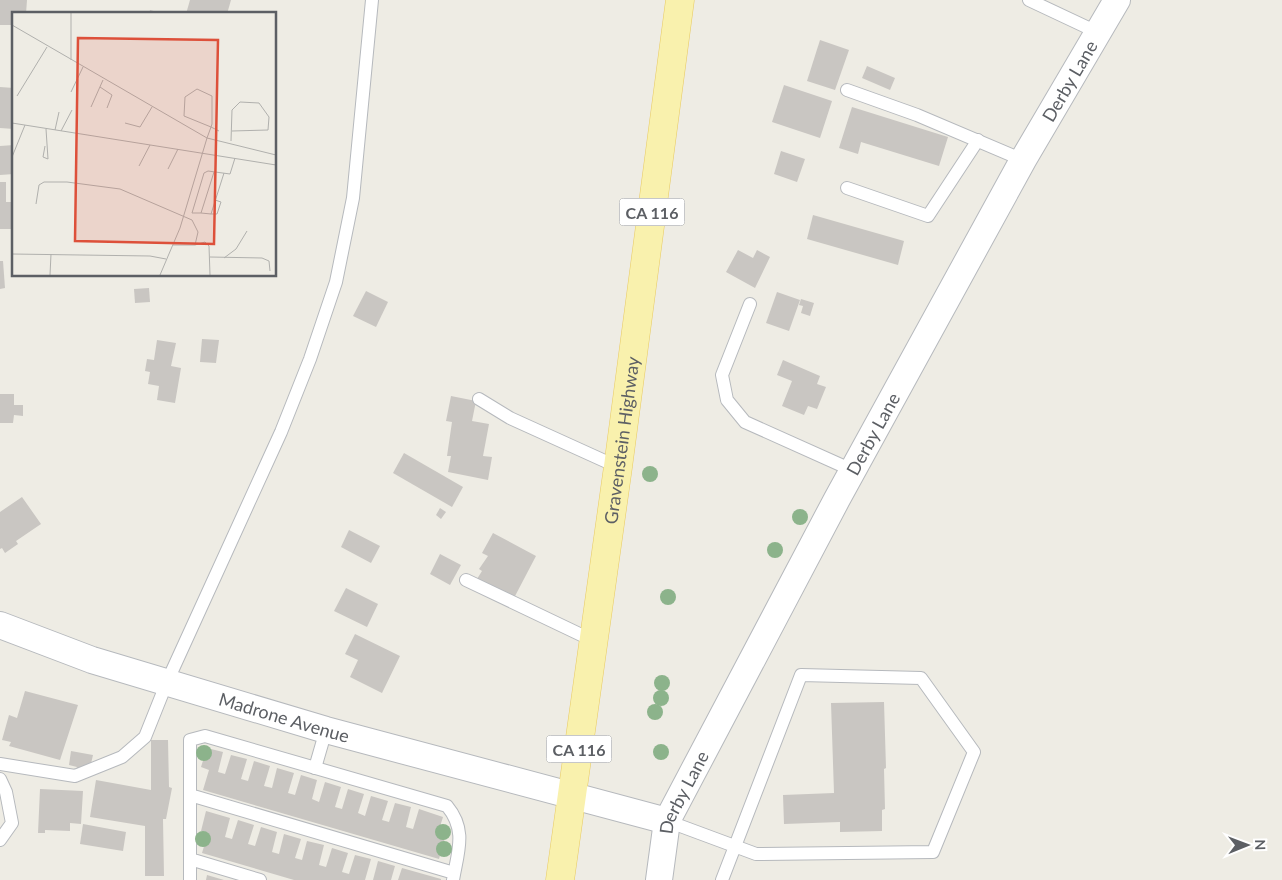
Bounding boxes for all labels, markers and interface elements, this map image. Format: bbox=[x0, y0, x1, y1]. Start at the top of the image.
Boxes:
inset map bbox=[12, 12, 276, 276]
street label: Derby Lane bbox=[1037, 36, 1102, 126]
road number: CA 116 bbox=[620, 198, 684, 226]
street label: Gravenstein Highway bbox=[599, 354, 644, 525]
street label: Derby Lane bbox=[841, 389, 904, 479]
street label: Madrone Avenue bbox=[216, 688, 352, 747]
road number: CA 116 bbox=[546, 736, 612, 762]
street label: Derby Lane bbox=[654, 747, 713, 835]
north arrow bbox=[1222, 820, 1272, 870]
text: N bbox=[1252, 839, 1269, 850]

